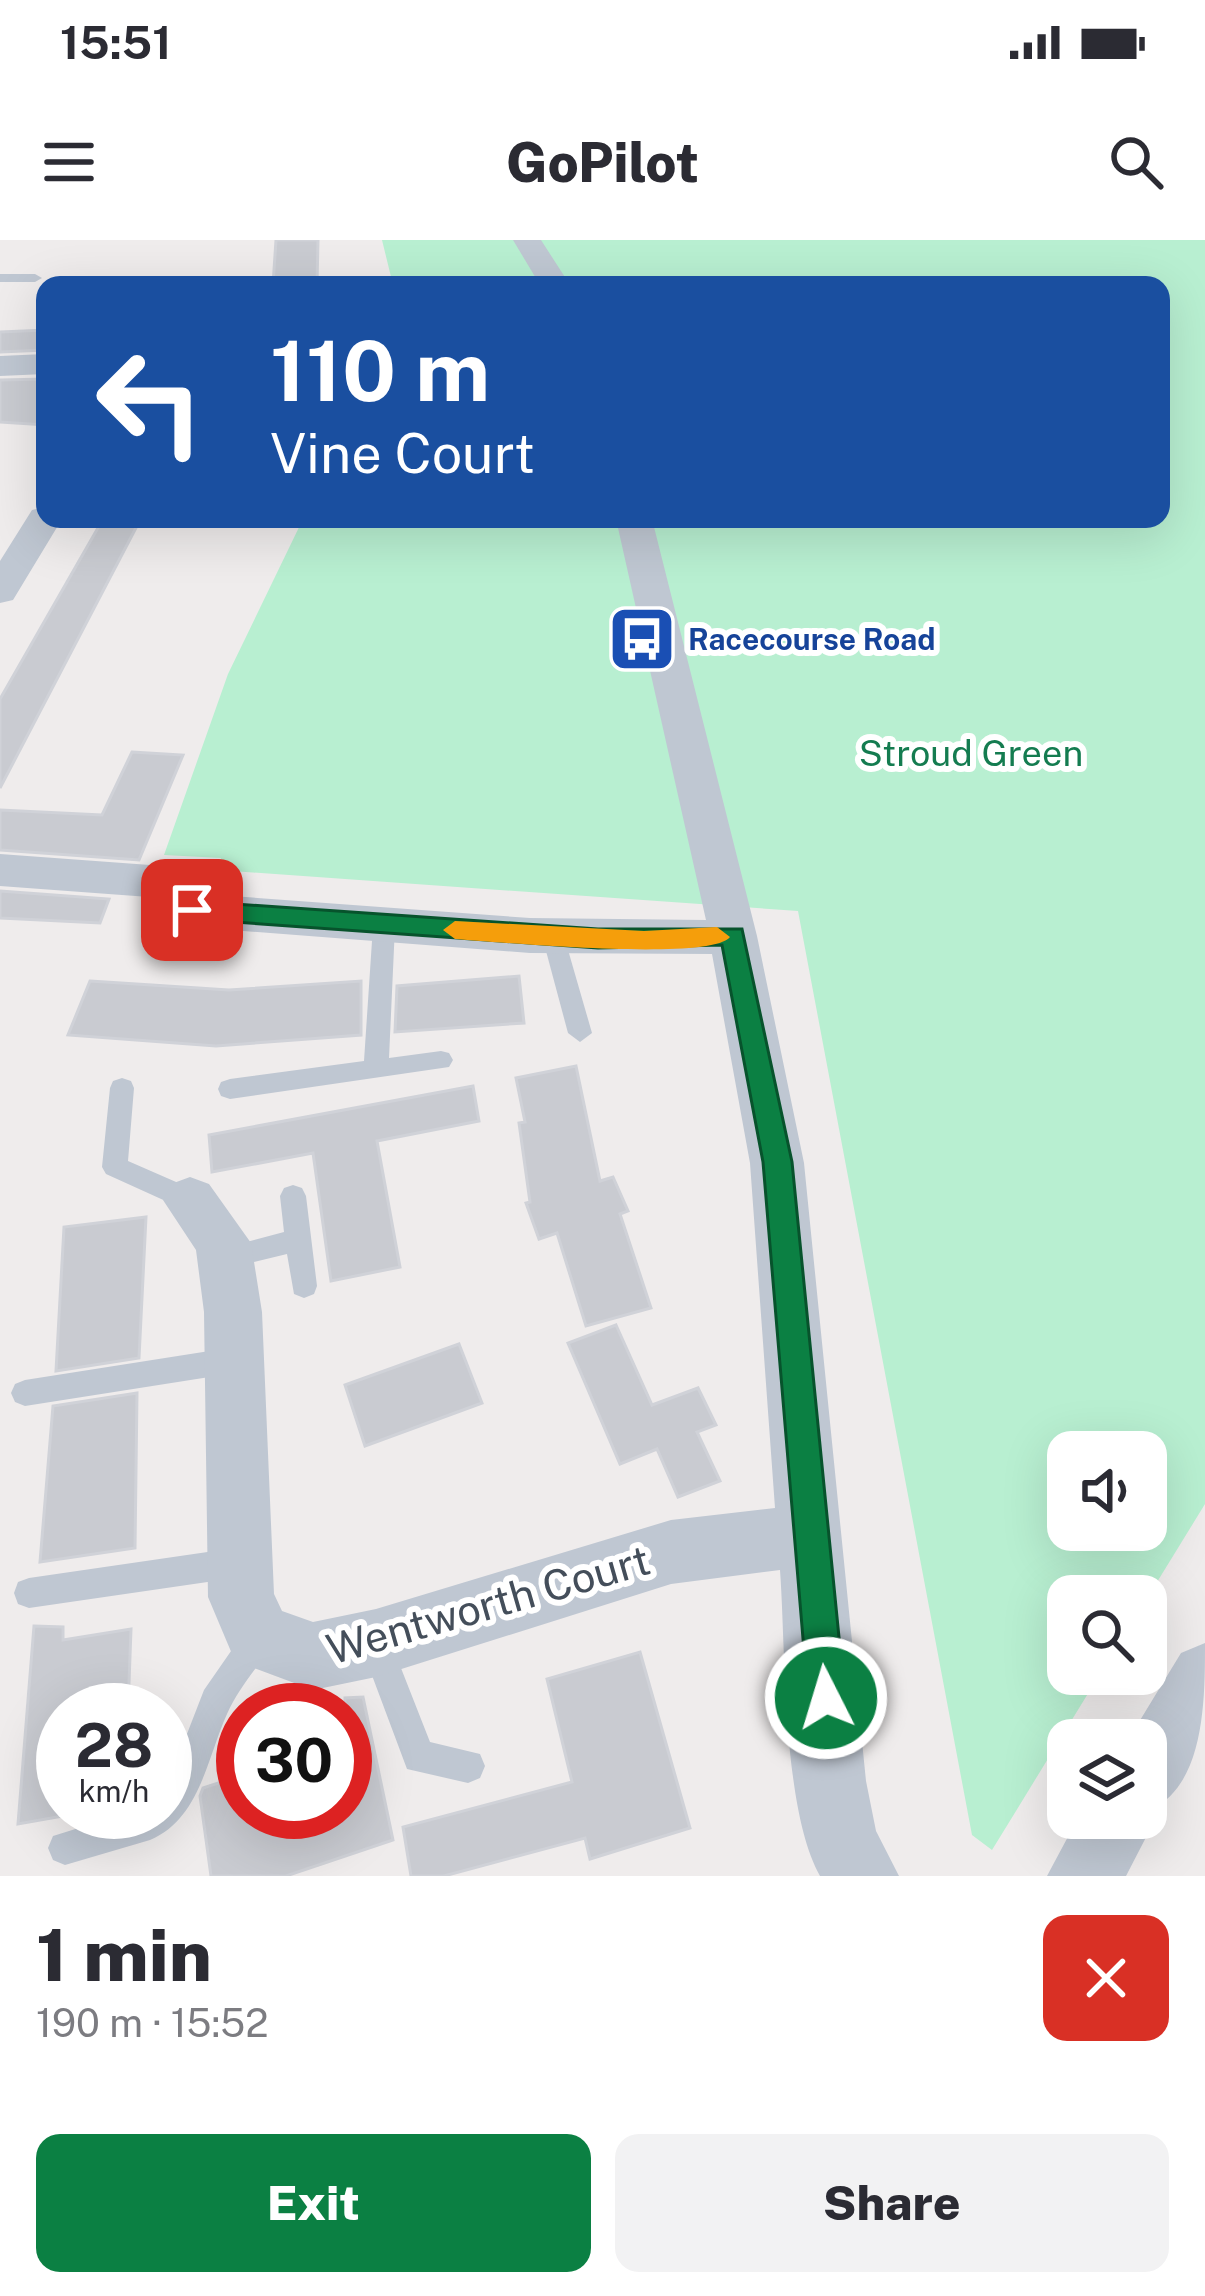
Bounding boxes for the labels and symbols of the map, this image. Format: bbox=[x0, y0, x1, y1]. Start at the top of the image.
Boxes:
bus stop icon: Racecourse Road bbox=[607, 604, 677, 674]
place label: Racecourse Road bbox=[688, 621, 936, 657]
park label: Stroud Green bbox=[859, 732, 1083, 774]
pin bbox=[141, 859, 243, 961]
street label: Wentworth Court bbox=[321, 1534, 655, 1674]
position arrow bbox=[763, 1635, 889, 1761]
speed limit sign: 30 bbox=[216, 1683, 372, 1839]

